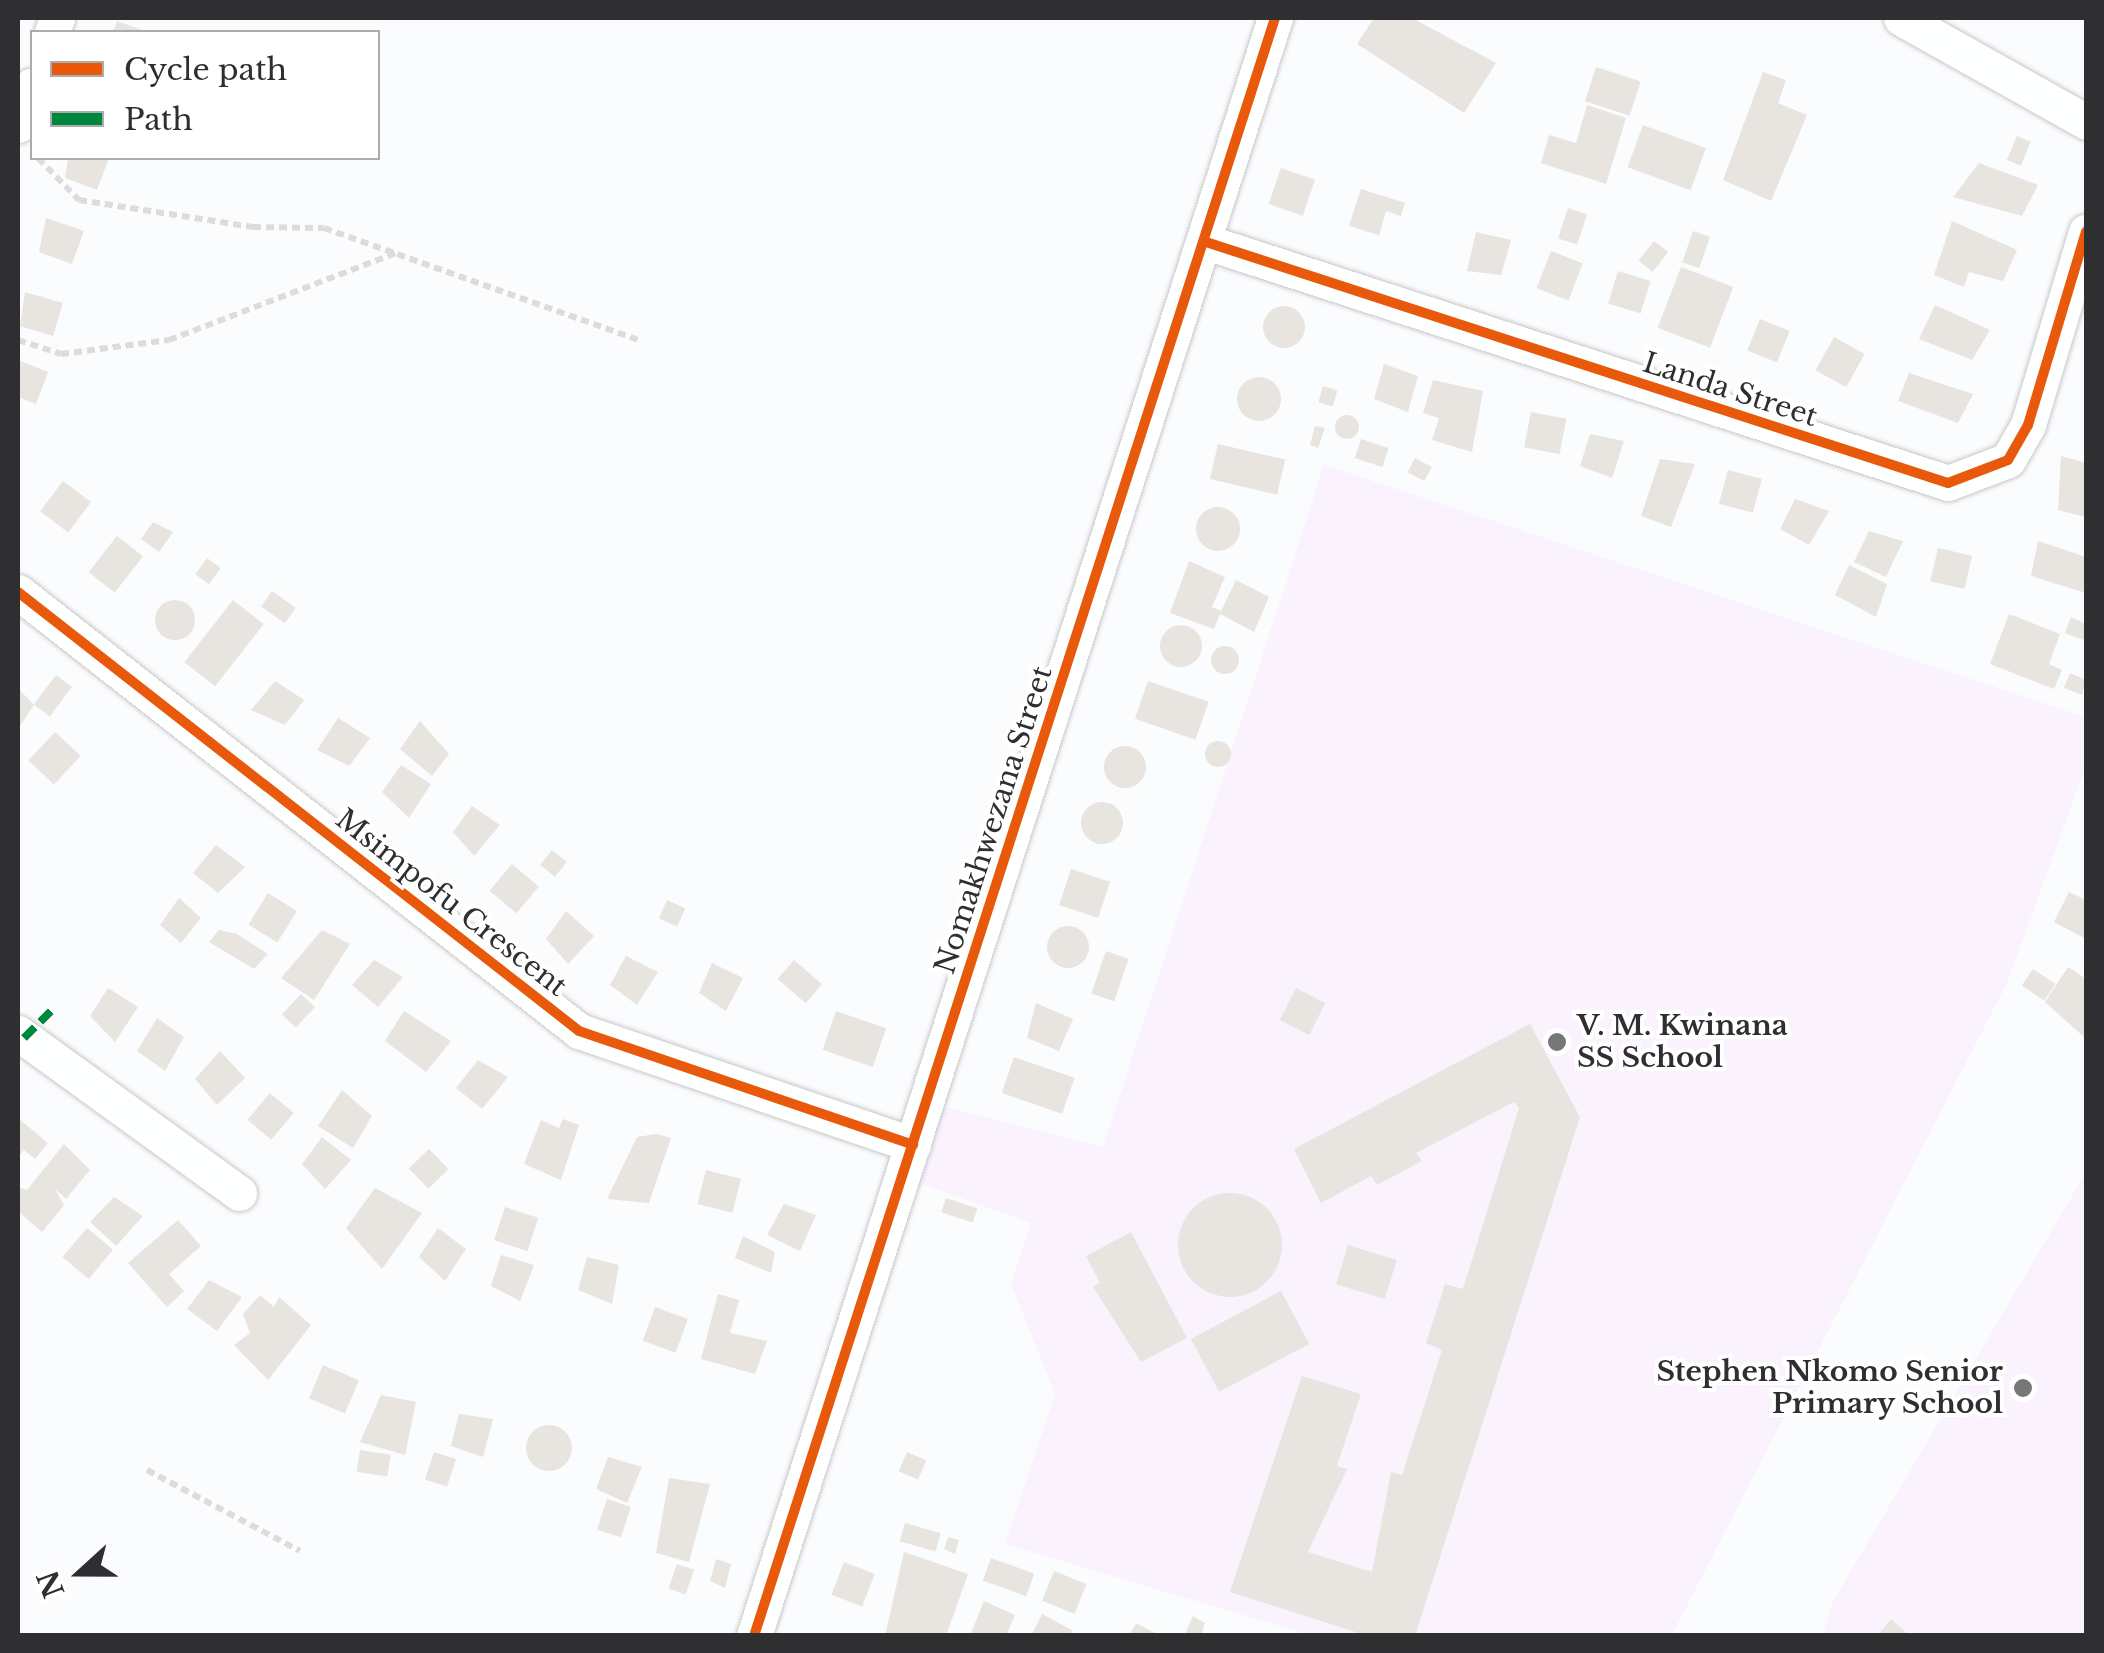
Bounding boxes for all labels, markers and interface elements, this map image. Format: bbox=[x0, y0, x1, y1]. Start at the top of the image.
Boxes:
legend bbox=[30, 30, 380, 160]
text: Cycle path bbox=[124, 51, 287, 88]
text: Path bbox=[124, 101, 193, 138]
street label: Landa Street bbox=[1638, 346, 1822, 434]
street label: Nomakhwezana Street bbox=[928, 662, 1060, 978]
street label: Msimpofu Crescent bbox=[329, 802, 573, 1004]
place label: V. M. Kwinana SS School bbox=[1577, 1009, 1788, 1075]
marker: V. M. Kwinana SS School bbox=[1546, 1031, 1568, 1053]
place label: Stephen Nkomo Senior Primary School bbox=[1656, 1355, 2003, 1421]
marker: Stephen Nkomo Senior Primary School bbox=[2012, 1377, 2034, 1399]
north arrow bbox=[30, 1523, 130, 1623]
text: N bbox=[30, 1565, 73, 1602]

